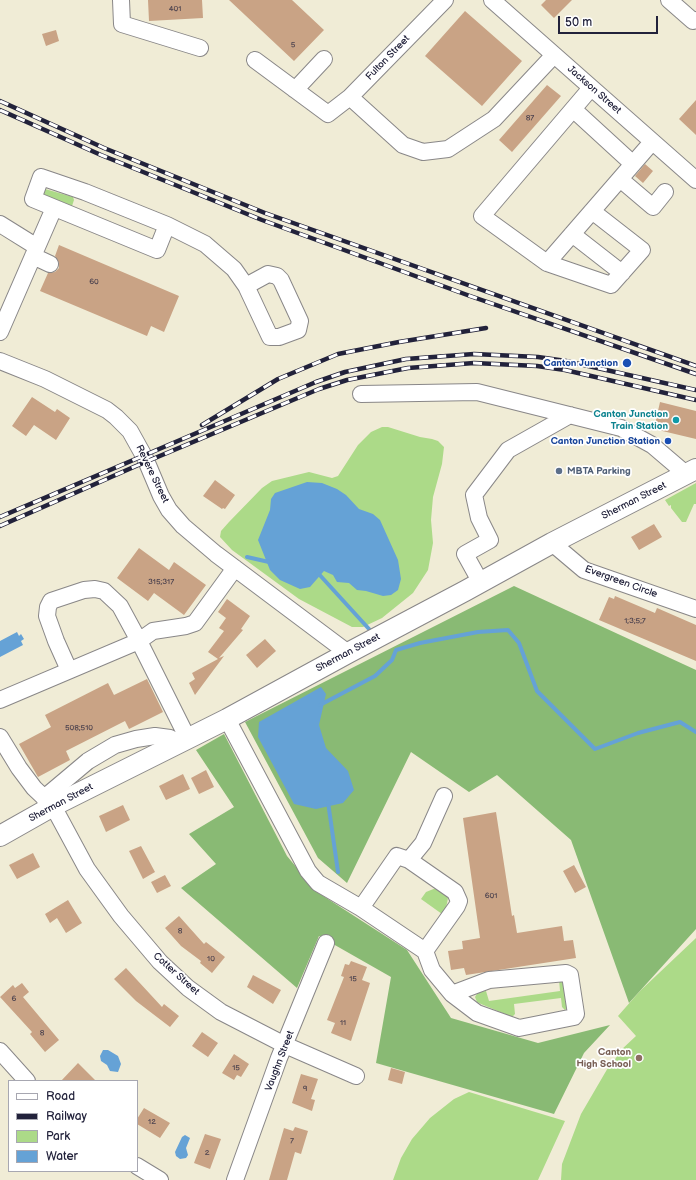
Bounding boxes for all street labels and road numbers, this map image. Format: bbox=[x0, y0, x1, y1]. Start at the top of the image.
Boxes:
street label: Fulton Street bbox=[364, 33, 412, 83]
street label: Jackson Street bbox=[565, 63, 623, 117]
street label: Revere Street bbox=[133, 443, 171, 505]
street label: Sherman Street bbox=[600, 480, 668, 522]
street label: Evergreen Circle bbox=[583, 563, 659, 601]
street label: Sherman Street bbox=[314, 631, 382, 675]
street label: Sherman Street bbox=[27, 781, 95, 825]
street label: Cotter Street bbox=[150, 950, 202, 998]
street label: Vaughn Street bbox=[263, 1029, 297, 1093]

